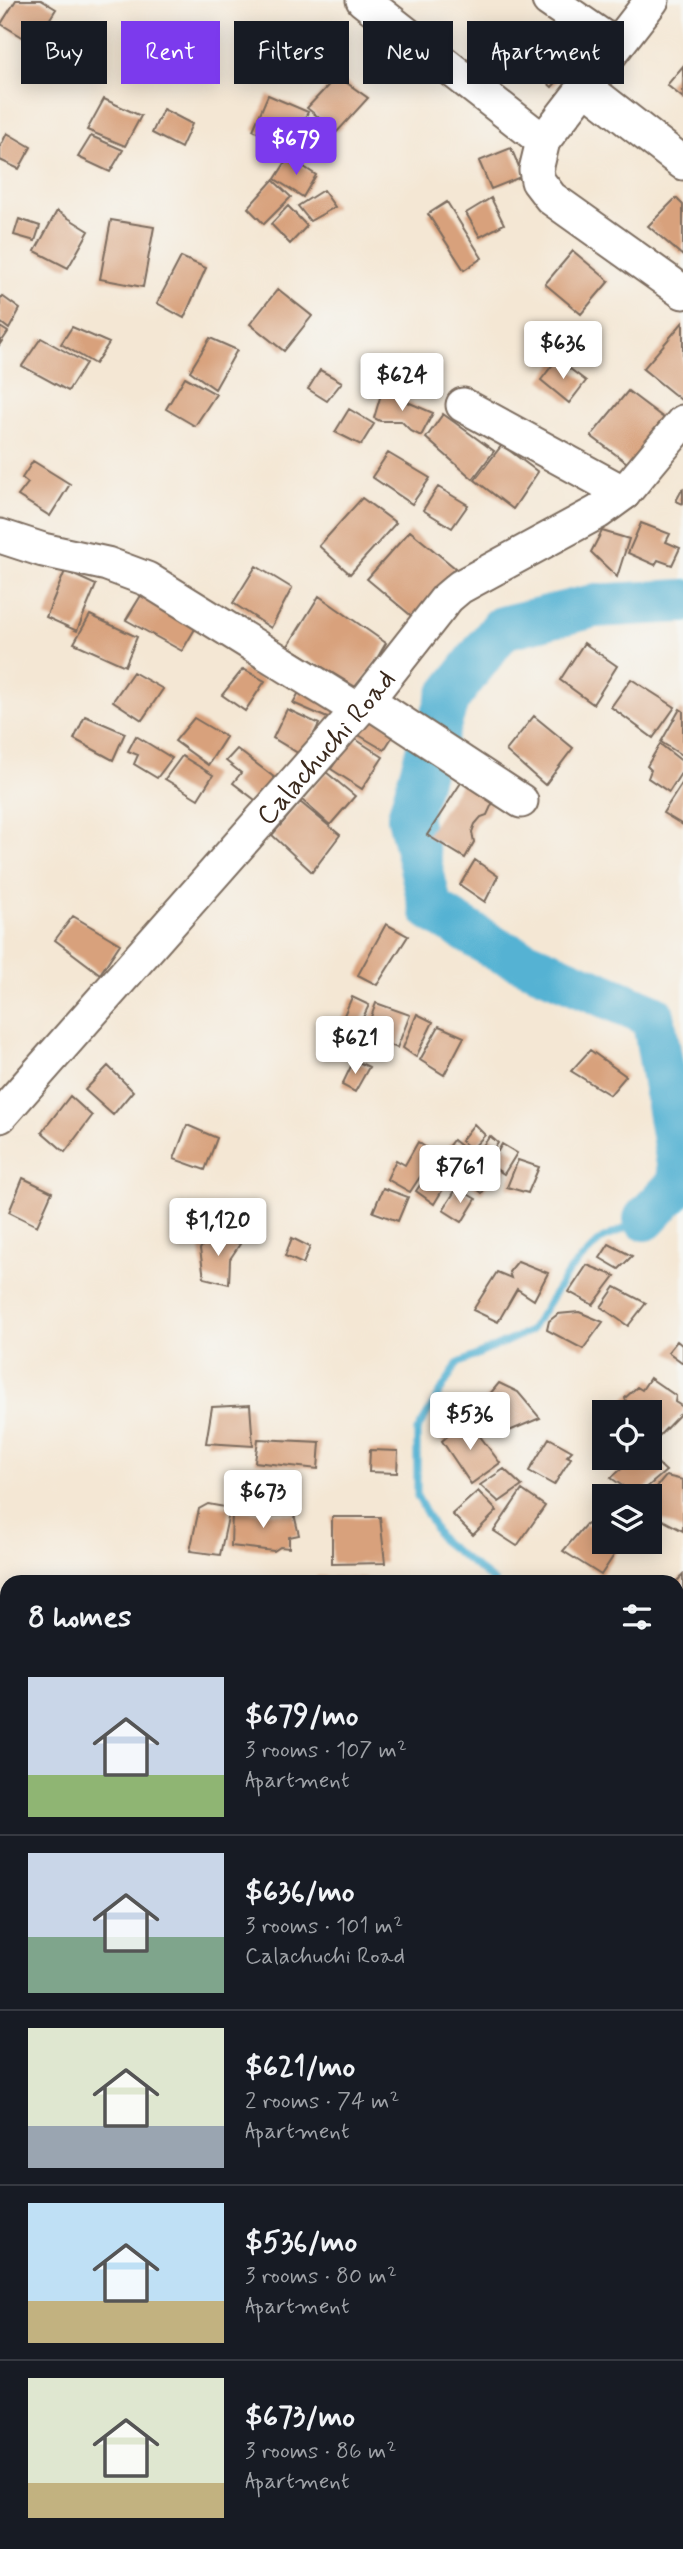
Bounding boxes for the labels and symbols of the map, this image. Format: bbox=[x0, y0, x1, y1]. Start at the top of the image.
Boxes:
pin: $679 bbox=[255, 118, 337, 177]
pin: $636 bbox=[522, 322, 604, 381]
pin: $624 bbox=[361, 354, 443, 413]
street label: Calachuchi Road bbox=[249, 663, 405, 834]
pin: $621 bbox=[314, 1016, 396, 1076]
pin: $761 bbox=[419, 1146, 501, 1205]
pin: $1,120 bbox=[161, 1198, 275, 1258]
pin: $536 bbox=[429, 1392, 511, 1452]
pin: $673 bbox=[222, 1470, 304, 1530]

